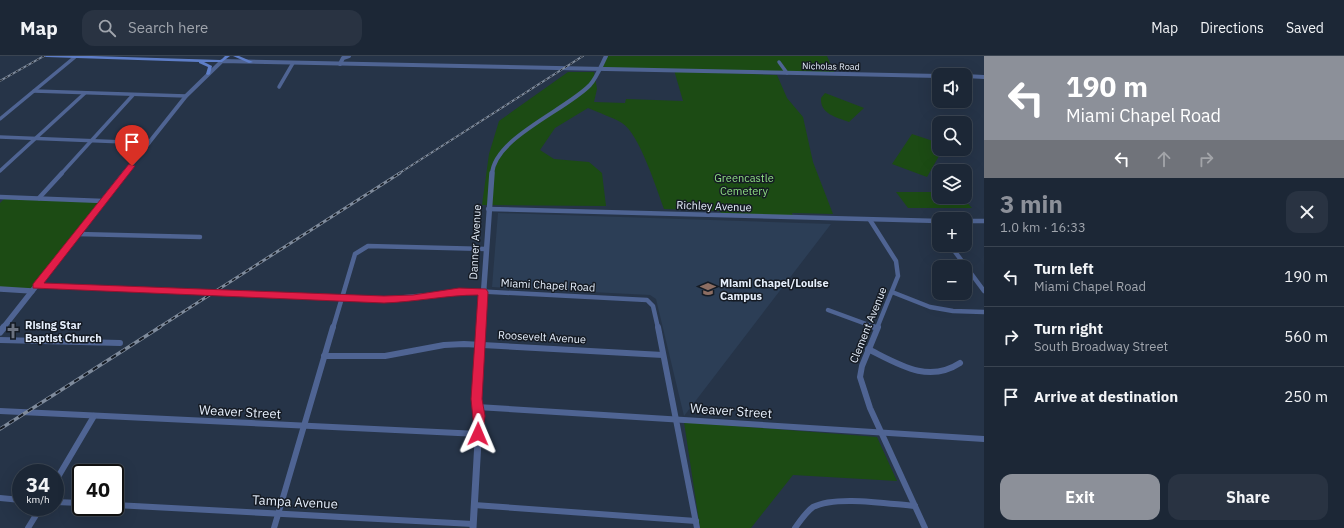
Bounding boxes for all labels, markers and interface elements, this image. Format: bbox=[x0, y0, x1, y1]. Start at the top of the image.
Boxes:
search box bbox=[82, 10, 362, 46]
text: Map bbox=[20, 16, 58, 40]
icon: search bbox=[96, 17, 118, 39]
text: Search here bbox=[128, 18, 208, 37]
text: Map bbox=[1151, 19, 1178, 37]
text: Directions bbox=[1200, 19, 1264, 37]
text: Saved bbox=[1286, 19, 1324, 37]
street label: Nicholas Road bbox=[802, 60, 860, 72]
map controls bbox=[932, 68, 972, 300]
button: sound bbox=[932, 68, 972, 108]
text: 190 m bbox=[1066, 68, 1148, 105]
icon: left bbox=[1000, 72, 1052, 124]
text: Miami Chapel Road bbox=[1066, 104, 1221, 127]
button: search bbox=[932, 116, 972, 156]
pin bbox=[115, 125, 149, 166]
icon: arrive bbox=[121, 131, 143, 153]
icon: left bbox=[1111, 148, 1133, 170]
icon: ahead bbox=[1153, 148, 1175, 170]
icon: right bbox=[1195, 148, 1217, 170]
button: layers bbox=[932, 164, 972, 204]
park label: Greencastle Cemetery bbox=[714, 171, 774, 198]
text: 3 min bbox=[1000, 188, 1063, 220]
button: close bbox=[1286, 191, 1328, 233]
street label: Richley Avenue bbox=[676, 198, 752, 214]
street label: Danner Avenue bbox=[466, 204, 484, 280]
button: + bbox=[932, 212, 972, 252]
text: 1.0 km · 16:33 bbox=[1000, 219, 1086, 236]
text: Turn left bbox=[1034, 259, 1094, 278]
button: − bbox=[932, 260, 972, 300]
icon: left bbox=[1000, 266, 1022, 288]
text: 190 m bbox=[1284, 267, 1328, 286]
street label: Miami Chapel Road bbox=[500, 276, 596, 294]
place label: Miami Chapel/Louise Campus bbox=[720, 276, 829, 303]
text: Miami Chapel Road bbox=[1034, 278, 1146, 295]
school or university icon: Miami Chapel/Louise Campus bbox=[699, 280, 717, 298]
street label: Clement Avenue bbox=[846, 285, 890, 365]
place label: Rising Star Baptist Church bbox=[25, 318, 102, 345]
text: Turn right bbox=[1034, 319, 1103, 338]
church icon: Rising Star Baptist Church bbox=[4, 322, 22, 340]
icon: right bbox=[1000, 326, 1022, 348]
text: 560 m bbox=[1284, 327, 1328, 346]
street label: Roosevelt Avenue bbox=[498, 328, 586, 346]
text: South Broadway Street bbox=[1034, 338, 1168, 355]
icon: arrive bbox=[1000, 386, 1022, 408]
text: Arrive at destination bbox=[1034, 387, 1178, 406]
text: 250 m bbox=[1284, 387, 1328, 406]
street label: Weaver Street bbox=[689, 400, 773, 422]
street label: Weaver Street bbox=[198, 401, 282, 423]
position arrow bbox=[457, 413, 499, 455]
speed limit sign: 40 bbox=[72, 464, 124, 516]
text: 34 bbox=[26, 471, 50, 498]
button: Exit bbox=[1000, 474, 1160, 520]
button: Share bbox=[1168, 474, 1328, 520]
street label: Tampa Avenue bbox=[252, 491, 338, 513]
text: km/h bbox=[26, 493, 50, 506]

